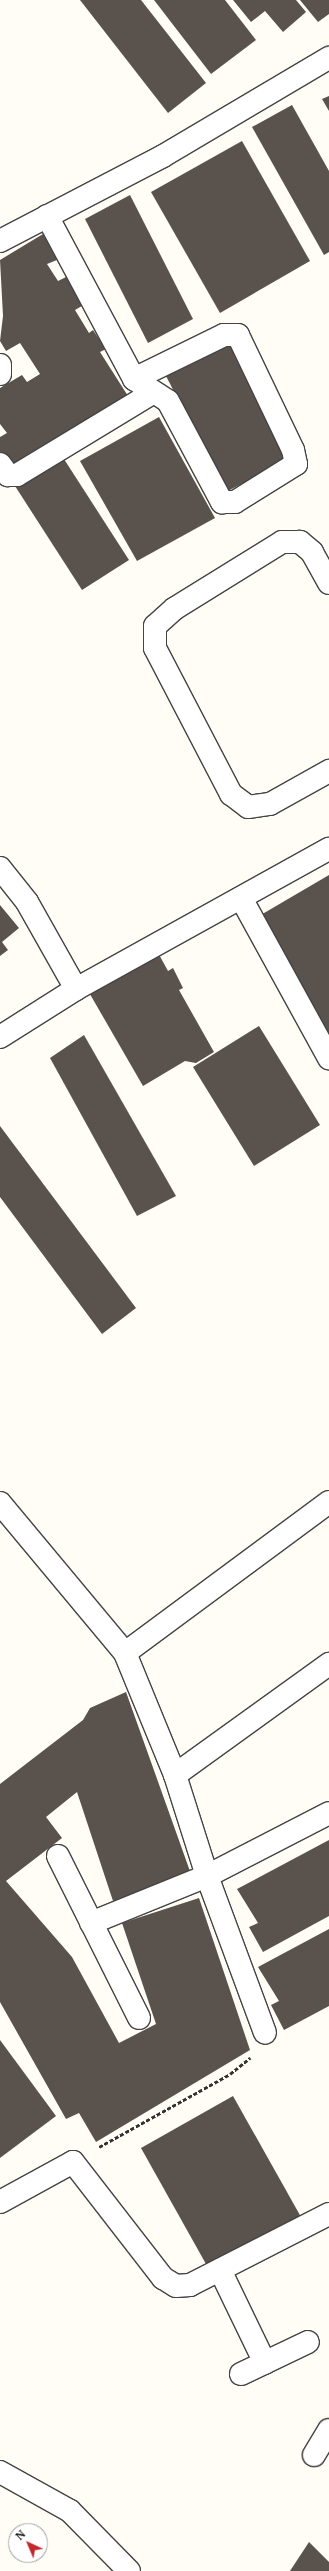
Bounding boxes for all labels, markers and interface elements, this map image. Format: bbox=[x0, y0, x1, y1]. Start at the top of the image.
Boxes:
north arrow bbox=[8, 2523, 48, 2563]
text: N bbox=[12, 2526, 28, 2543]

